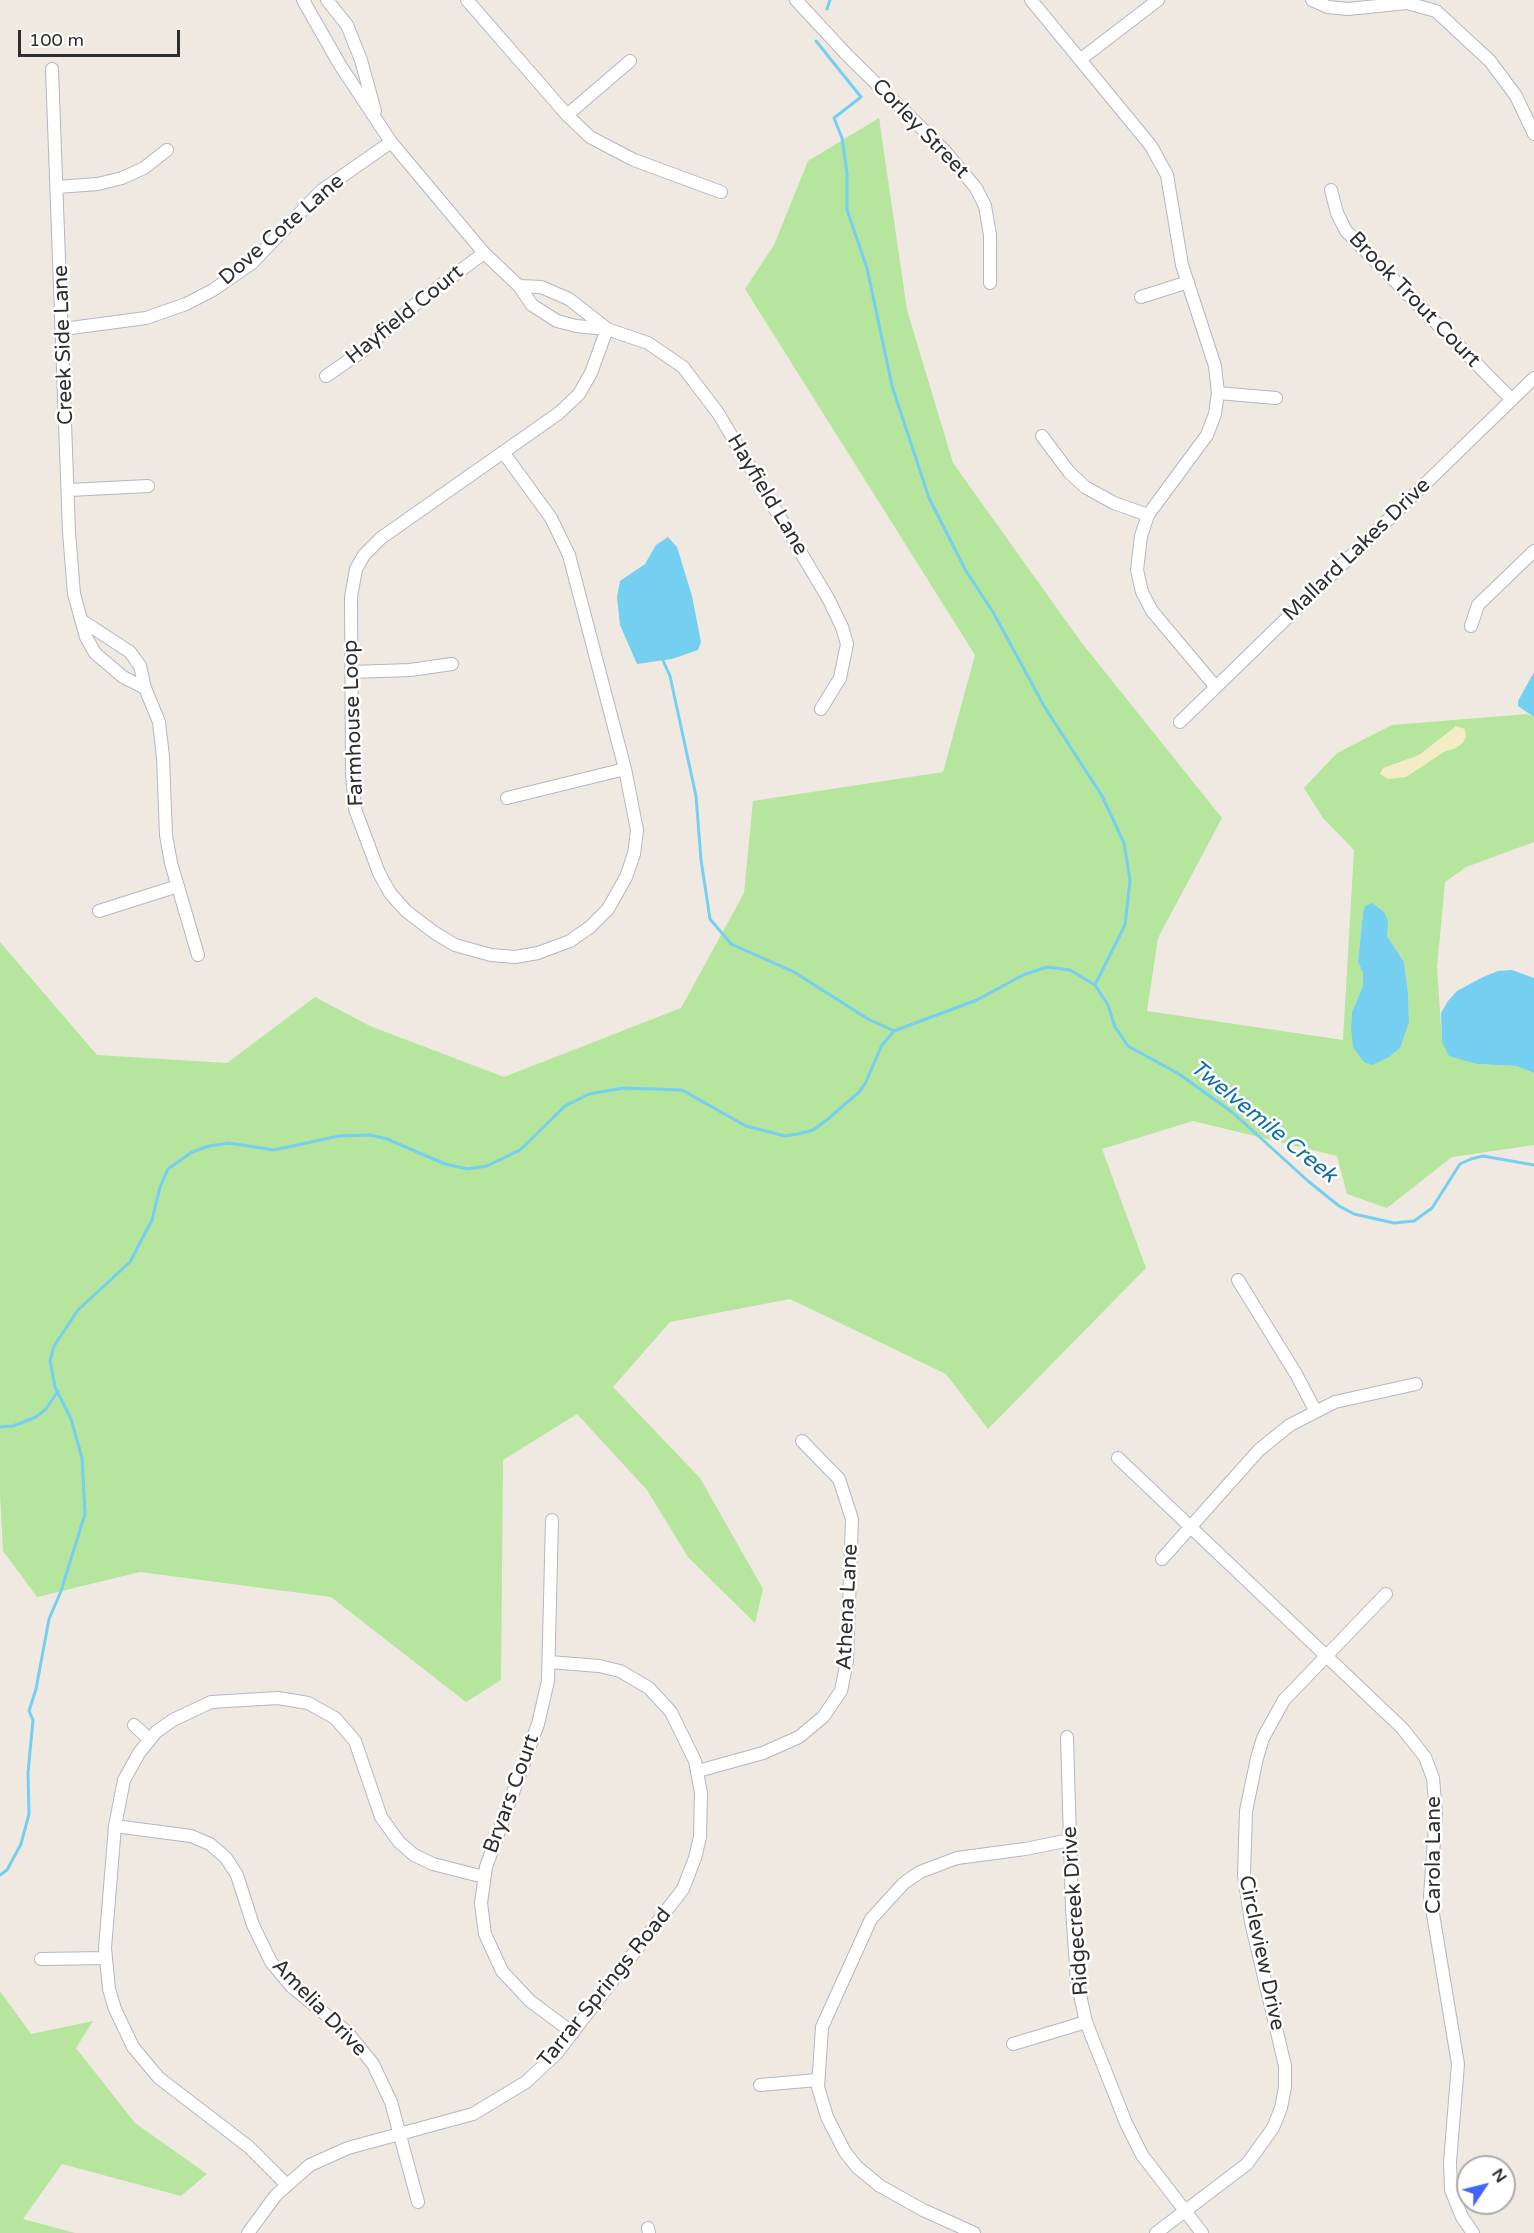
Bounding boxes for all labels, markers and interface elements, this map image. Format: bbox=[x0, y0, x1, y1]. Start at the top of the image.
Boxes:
scale bar bbox=[21, 18, 183, 56]
text: 100 m bbox=[29, 29, 84, 51]
street label: Corley Street bbox=[866, 74, 974, 184]
street label: Dove Cote Lane bbox=[214, 169, 350, 291]
street label: Brook Trout Court bbox=[1343, 227, 1485, 373]
street label: Hayfield Court bbox=[341, 260, 469, 370]
street label: Creek Side Lane bbox=[49, 265, 79, 425]
street label: Hayfield Lane bbox=[721, 430, 813, 560]
street label: Mallard Lakes Drive bbox=[1278, 473, 1436, 627]
street label: Farmhouse Loop bbox=[338, 639, 370, 807]
water label: Twelvemile Creek bbox=[1185, 1055, 1341, 1189]
street label: Athena Lane bbox=[832, 1543, 864, 1671]
street label: Bryars Court bbox=[479, 1731, 545, 1857]
street label: Carola Lane bbox=[1421, 1796, 1447, 1914]
street label: Ridgecreek Drive bbox=[1058, 1825, 1094, 1997]
street label: Circleview Drive bbox=[1232, 1873, 1290, 2033]
street label: Tarrar Springs Road bbox=[533, 1903, 677, 2073]
street label: Amelia Drive bbox=[266, 1954, 372, 2062]
north arrow bbox=[1456, 2155, 1516, 2215]
text: N bbox=[1487, 2165, 1511, 2187]

